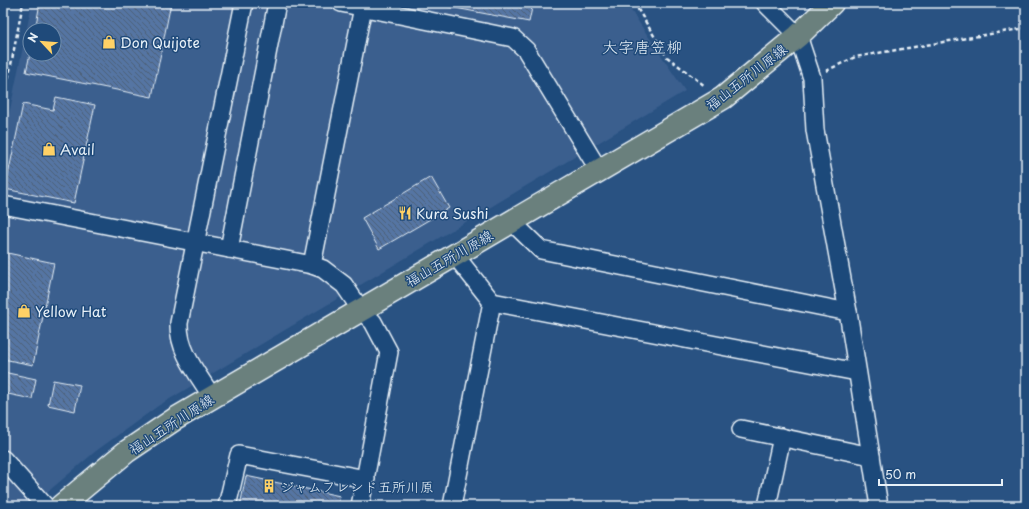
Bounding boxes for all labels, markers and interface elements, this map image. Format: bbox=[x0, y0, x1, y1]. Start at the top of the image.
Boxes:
north arrow bbox=[22, 22, 62, 62]
text: N bbox=[23, 29, 42, 45]
place label: Don Quijote bbox=[120, 32, 200, 53]
shop icon: Don Quijote bbox=[101, 34, 117, 50]
district label: 大字唐笠柳 bbox=[602, 34, 682, 58]
street label: 福山五所川原線 bbox=[701, 39, 791, 115]
place label: Avail bbox=[60, 139, 95, 160]
shop icon: Avail bbox=[41, 141, 57, 157]
place label: Kura Sushi bbox=[416, 203, 489, 224]
restaurant icon: Kura Sushi bbox=[397, 205, 413, 221]
street label: 福山五所川原線 bbox=[401, 224, 497, 292]
place label: Yellow Hat bbox=[35, 301, 107, 322]
shop icon: Yellow Hat bbox=[16, 303, 32, 319]
street label: 福山五所川原線 bbox=[124, 389, 218, 459]
scale bar bbox=[879, 461, 1002, 487]
text: 50 m bbox=[885, 465, 916, 483]
place label: ジャムフレンド五所川原 bbox=[280, 476, 434, 497]
building icon: ジャムフレンド五所川原 bbox=[261, 478, 277, 494]

